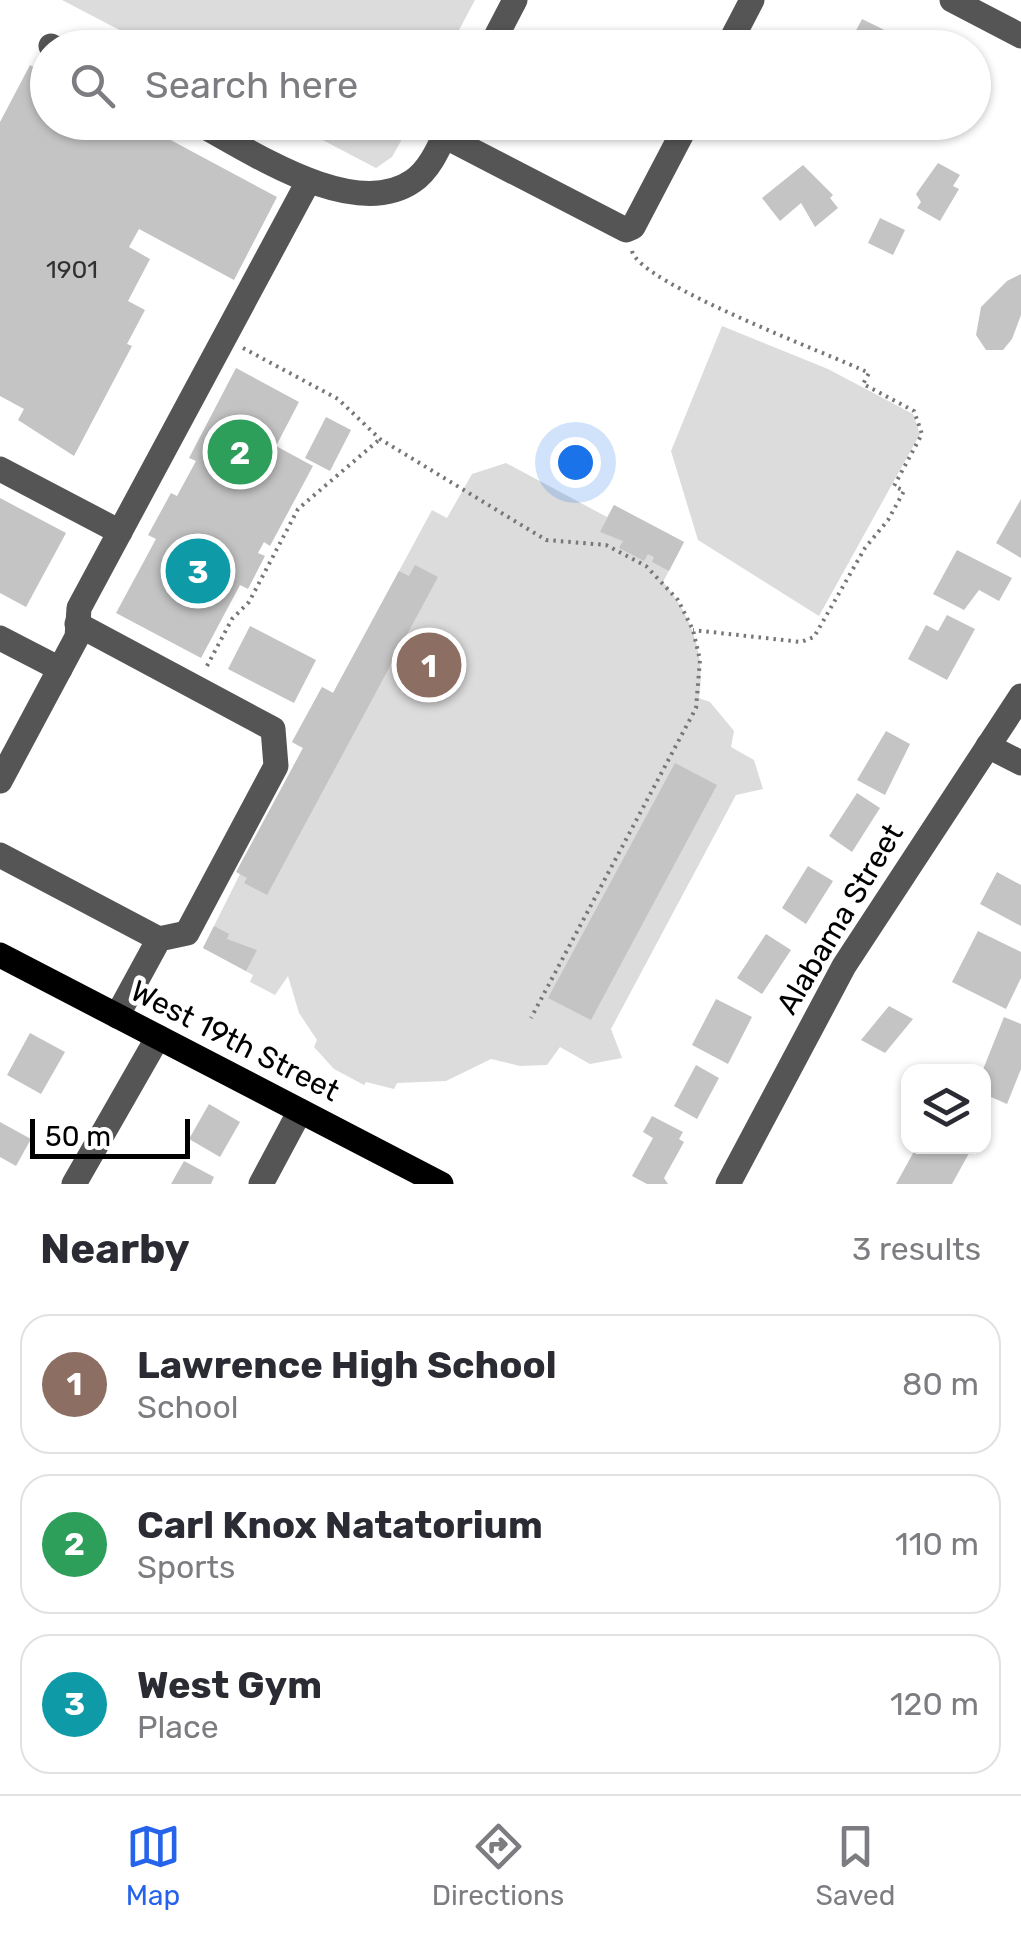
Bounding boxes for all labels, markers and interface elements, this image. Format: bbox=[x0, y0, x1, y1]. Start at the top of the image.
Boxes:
search box bbox=[30, 30, 991, 140]
icon: search bbox=[65, 58, 120, 113]
text: Search here bbox=[145, 62, 358, 108]
house number: 1901 bbox=[46, 255, 98, 284]
pin: 2 bbox=[208, 414, 272, 490]
your location bbox=[550, 437, 601, 488]
pin: 3 bbox=[166, 534, 230, 608]
pin: 1 bbox=[396, 628, 462, 702]
street label: Alabama Street bbox=[769, 817, 911, 1021]
street label: West 19th Street bbox=[125, 973, 346, 1109]
map controls bbox=[901, 1064, 991, 1154]
button: layers bbox=[901, 1064, 991, 1154]
scale bar bbox=[30, 1114, 190, 1158]
text: 50 m bbox=[45, 1120, 111, 1153]
text: Nearby bbox=[40, 1224, 190, 1274]
text: 3 results bbox=[852, 1230, 981, 1268]
text: Lawrence High School bbox=[137, 1342, 557, 1388]
text: 1 bbox=[67, 1365, 82, 1403]
text: 80 m bbox=[902, 1365, 979, 1403]
text: School bbox=[137, 1388, 239, 1426]
text: Carl Knox Natatorium bbox=[137, 1502, 543, 1548]
text: 2 bbox=[64, 1525, 85, 1563]
text: 110 m bbox=[895, 1525, 979, 1563]
text: Sports bbox=[137, 1548, 235, 1586]
text: West Gym bbox=[137, 1662, 322, 1708]
text: 3 bbox=[64, 1685, 85, 1723]
text: 120 m bbox=[890, 1685, 979, 1723]
text: Place bbox=[137, 1708, 219, 1746]
tab: Map bbox=[126, 1819, 181, 1912]
tab: Directions bbox=[432, 1819, 564, 1912]
tab: Saved bbox=[815, 1819, 895, 1912]

